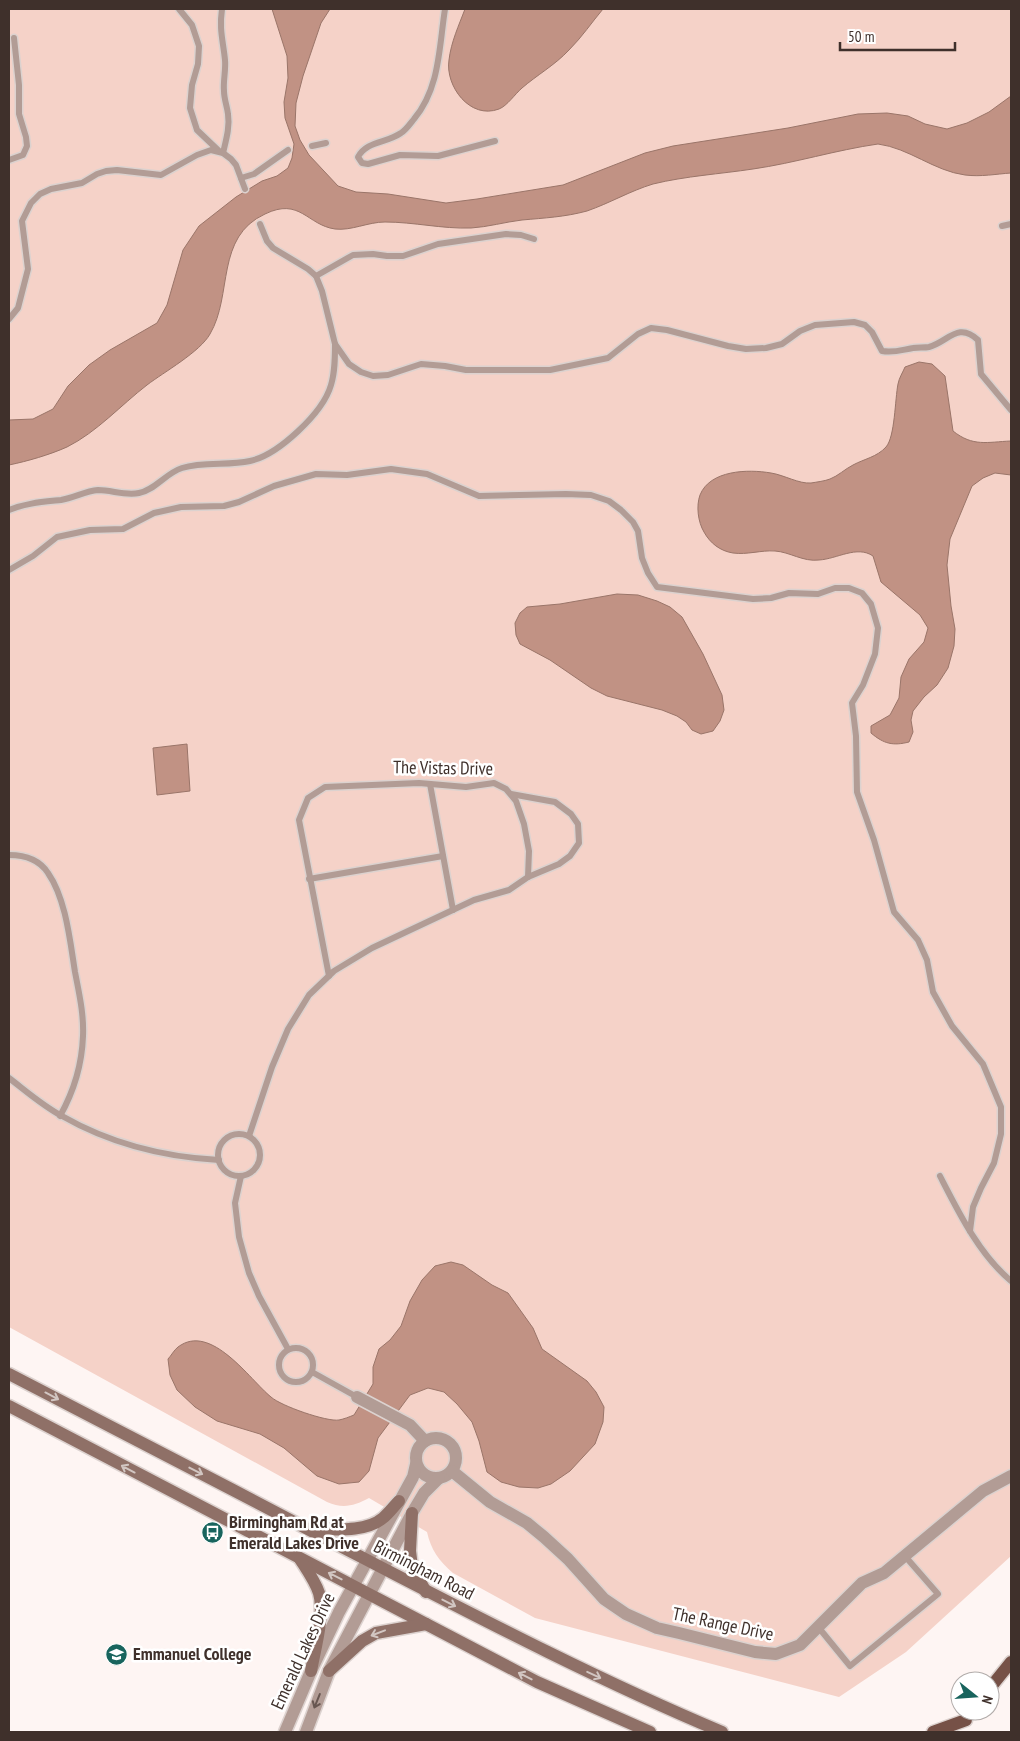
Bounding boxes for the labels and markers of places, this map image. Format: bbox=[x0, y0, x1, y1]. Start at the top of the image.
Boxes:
place label: Birmingham Rd at Emerald Lakes Drive bbox=[229, 1510, 359, 1554]
bus stop icon: Birmingham Rd at Emerald Lakes Drive bbox=[201, 1520, 225, 1544]
school or university icon: Emmanuel College bbox=[105, 1642, 129, 1666]
place label: Emmanuel College bbox=[133, 1642, 252, 1665]

